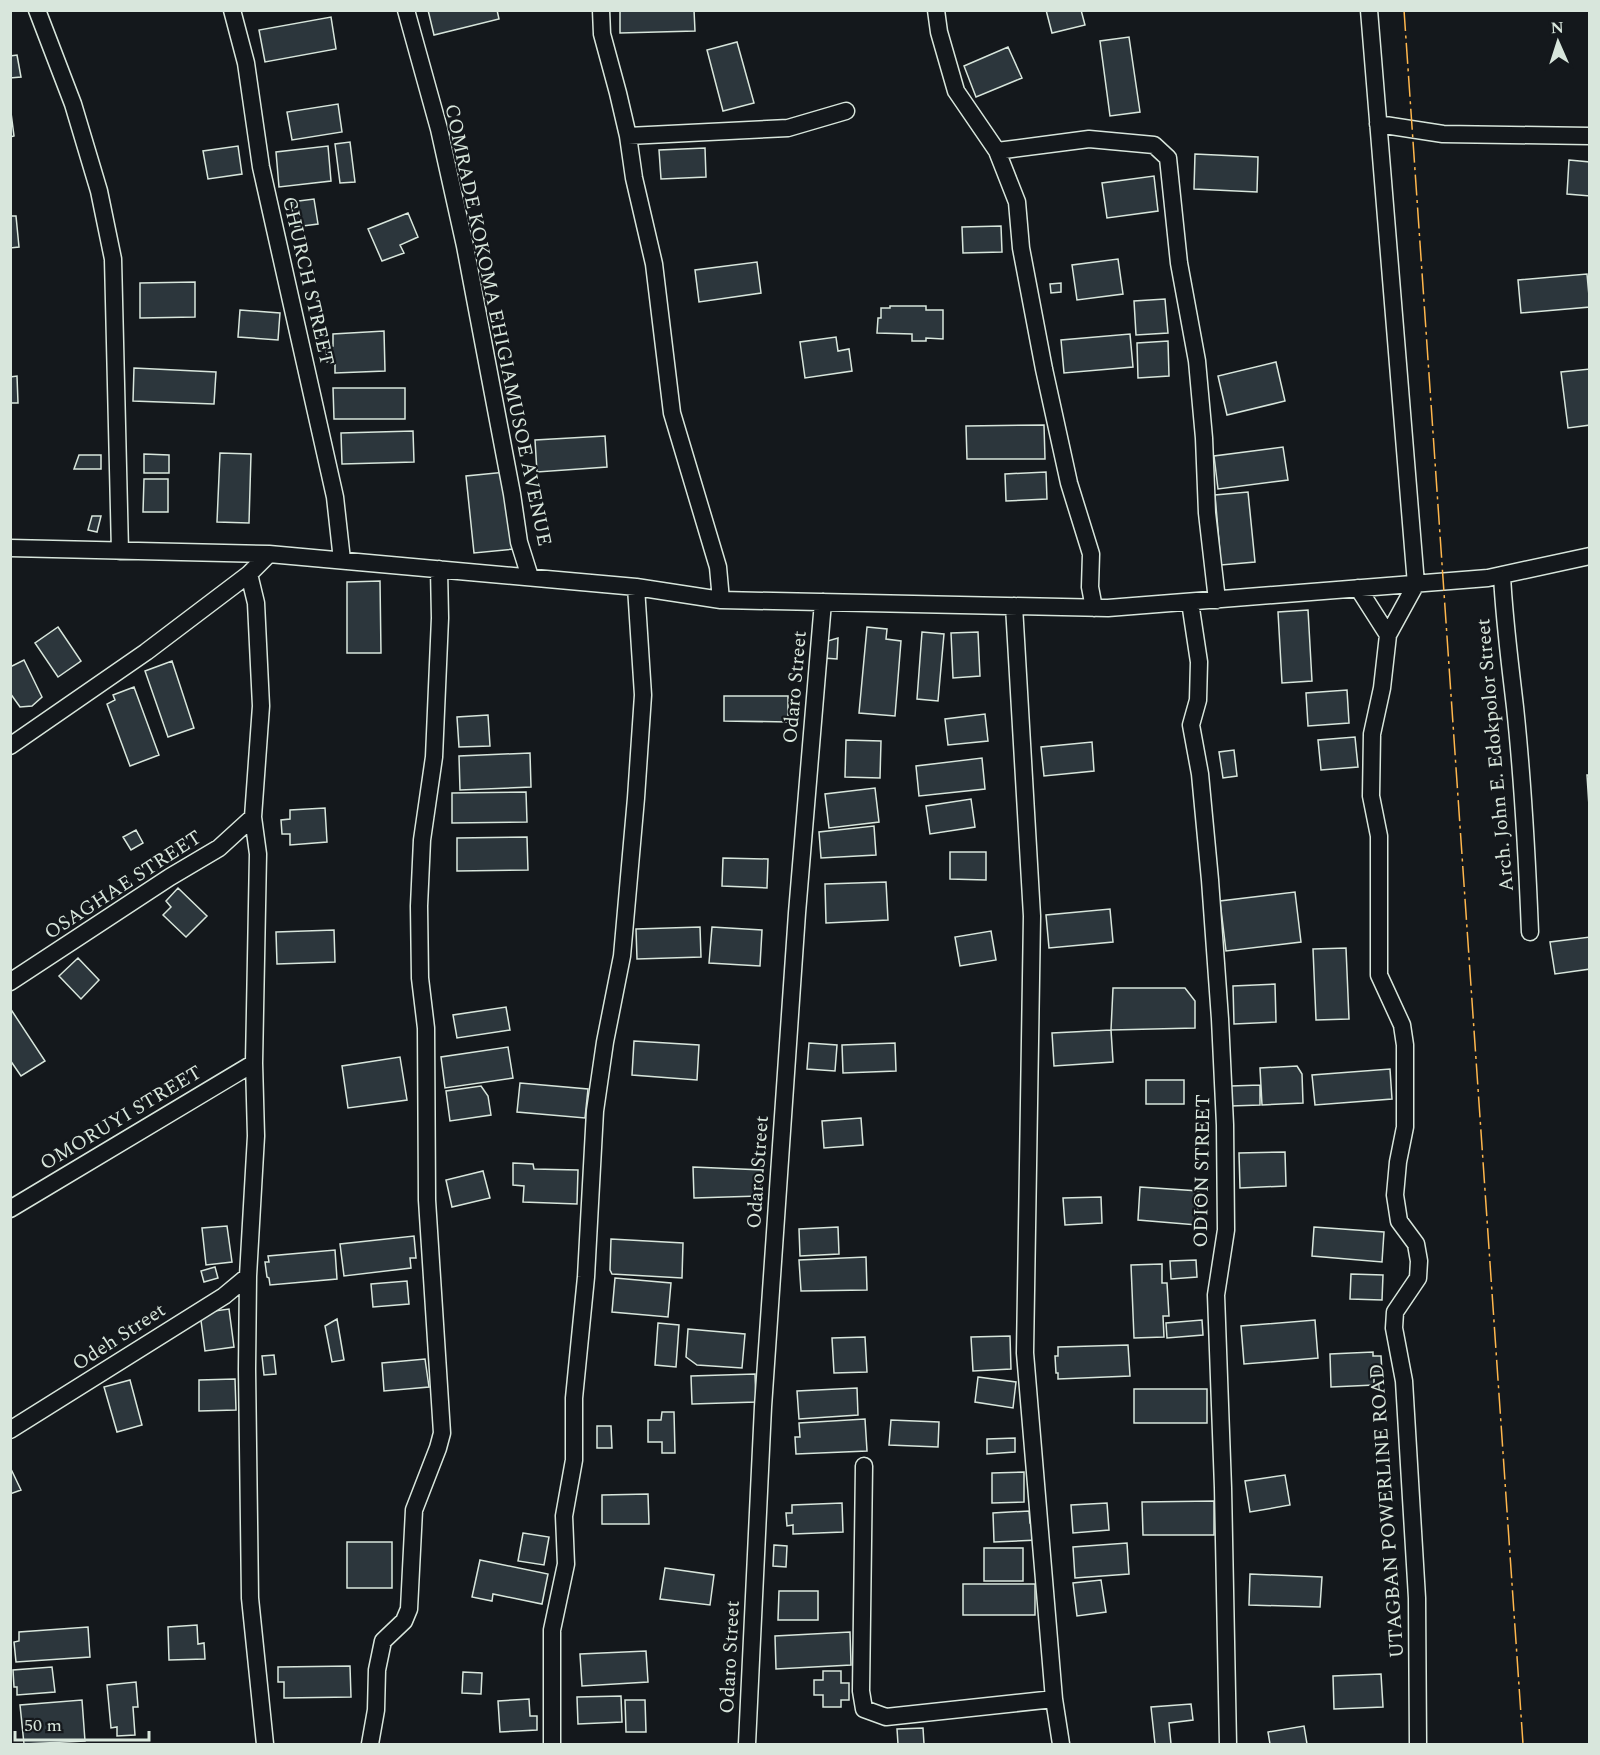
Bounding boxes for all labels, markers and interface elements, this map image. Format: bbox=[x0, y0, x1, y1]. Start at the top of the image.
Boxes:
north arrow bbox=[1528, 12, 1588, 72]
text: N bbox=[1550, 16, 1564, 40]
street label: COMRADE KOKOMA EHIGIAMUSOE AVENUE bbox=[436, 101, 560, 549]
street label: CHURCH STREET bbox=[274, 193, 342, 369]
street label: Arch. John E. Edokpolor Street bbox=[1468, 617, 1522, 893]
street label: Odaro Street bbox=[775, 629, 815, 745]
street label: OSAGHAE STREET bbox=[38, 823, 208, 947]
street label: OMORUYI STREET bbox=[34, 1058, 208, 1178]
street label: ODION STREET bbox=[1186, 1094, 1218, 1248]
street label: Odaro Street bbox=[739, 1114, 777, 1230]
street label: Odeh Street bbox=[66, 1296, 172, 1378]
street label: UTAGBAN POWERLINE ROAD bbox=[1362, 1363, 1412, 1659]
street label: Odaro Street bbox=[712, 1600, 748, 1714]
scale bar bbox=[15, 1704, 148, 1742]
text: 50 m bbox=[24, 1712, 62, 1739]

